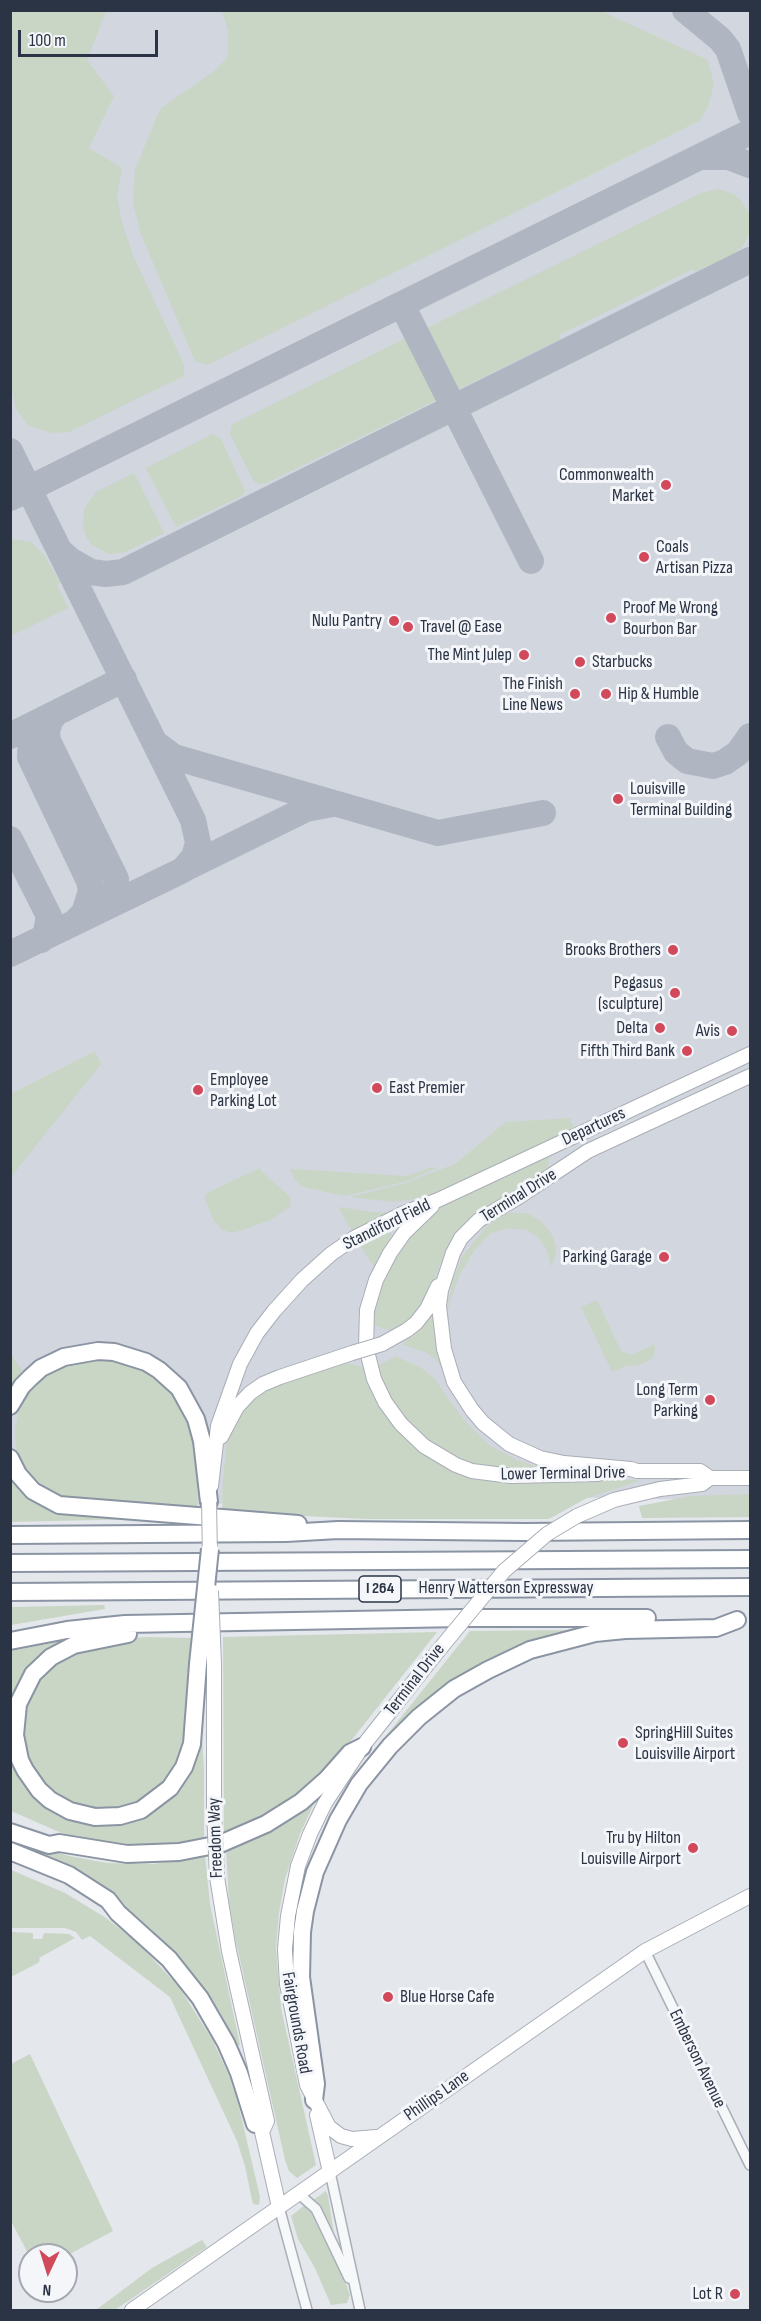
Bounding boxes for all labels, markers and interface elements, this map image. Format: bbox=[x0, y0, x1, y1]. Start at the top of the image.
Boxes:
scale bar bbox=[21, 18, 160, 56]
text: 100 m bbox=[29, 30, 66, 51]
place label: Commonwealth Market bbox=[559, 464, 654, 506]
marker: Commonwealth Market bbox=[659, 478, 673, 492]
place label: Coals Artisan Pizza bbox=[656, 536, 733, 578]
marker: Coals Artisan Pizza bbox=[637, 550, 651, 564]
place label: Proof Me Wrong Bourbon Bar bbox=[623, 597, 718, 640]
place label: Nulu Pantry bbox=[312, 610, 382, 632]
marker: Proof Me Wrong Bourbon Bar bbox=[604, 611, 618, 625]
marker: Nulu Pantry bbox=[387, 614, 401, 628]
place label: Travel @ Ease bbox=[420, 616, 502, 638]
marker: Travel @ Ease bbox=[401, 620, 415, 634]
place label: The Mint Julep bbox=[428, 644, 512, 666]
marker: The Mint Julep bbox=[517, 648, 531, 662]
place label: Starbucks bbox=[592, 651, 652, 673]
marker: Starbucks bbox=[573, 655, 587, 669]
place label: The Finish Line News bbox=[502, 673, 563, 716]
place label: Hip & Humble bbox=[618, 683, 699, 705]
marker: The Finish Line News bbox=[568, 687, 582, 701]
marker: Hip & Humble bbox=[599, 687, 613, 701]
place label: Louisville Terminal Building bbox=[630, 778, 732, 820]
marker: Louisville Terminal Building bbox=[611, 792, 625, 806]
place label: Brooks Brothers bbox=[565, 939, 661, 961]
marker: Brooks Brothers bbox=[666, 943, 680, 957]
place label: Pegasus (sculpture) bbox=[598, 972, 663, 1014]
marker: Pegasus (sculpture) bbox=[668, 986, 682, 1000]
place label: Delta bbox=[616, 1017, 648, 1039]
place label: Avis bbox=[696, 1020, 720, 1042]
marker: Delta bbox=[653, 1021, 667, 1035]
marker: Avis bbox=[725, 1024, 739, 1038]
place label: Fifth Third Bank bbox=[580, 1040, 675, 1062]
marker: Fifth Third Bank bbox=[680, 1044, 694, 1058]
place label: Employee Parking Lot bbox=[210, 1069, 277, 1112]
place label: East Premier bbox=[389, 1077, 465, 1099]
marker: East Premier bbox=[370, 1081, 384, 1095]
marker: Employee Parking Lot bbox=[191, 1083, 205, 1097]
street label: Departures bbox=[559, 1103, 629, 1151]
street label: Terminal Drive bbox=[477, 1164, 561, 1228]
street label: Standiford Field bbox=[340, 1195, 434, 1255]
place label: Parking Garage bbox=[563, 1246, 652, 1268]
marker: Parking Garage bbox=[657, 1250, 671, 1264]
place label: Long Term Parking bbox=[636, 1379, 698, 1422]
marker: Long Term Parking bbox=[703, 1393, 717, 1407]
street label: Lower Terminal Drive bbox=[500, 1462, 626, 1486]
road number: I 264 bbox=[359, 1576, 401, 1602]
street label: Henry Watterson Expressway bbox=[419, 1577, 593, 1599]
street label: Terminal Drive bbox=[380, 1640, 450, 1720]
place label: SpringHill Suites Louisville Airport bbox=[635, 1722, 735, 1764]
marker: SpringHill Suites Louisville Airport bbox=[616, 1736, 630, 1750]
street label: Freedom Way bbox=[204, 1797, 228, 1879]
place label: Tru by Hilton Louisville Airport bbox=[581, 1827, 681, 1870]
marker: Tru by Hilton Louisville Airport bbox=[686, 1841, 700, 1855]
street label: Fairgrounds Road bbox=[276, 1970, 316, 2076]
place label: Blue Horse Cafe bbox=[400, 1986, 494, 2008]
marker: Blue Horse Cafe bbox=[381, 1990, 395, 2004]
street label: Emberson Avenue bbox=[664, 2006, 730, 2112]
street label: Phillips Lane bbox=[400, 2066, 474, 2126]
north arrow bbox=[18, 2243, 78, 2303]
text: N bbox=[42, 2280, 52, 2299]
place label: Lot R bbox=[692, 2283, 723, 2305]
marker: Lot R bbox=[728, 2287, 742, 2301]

